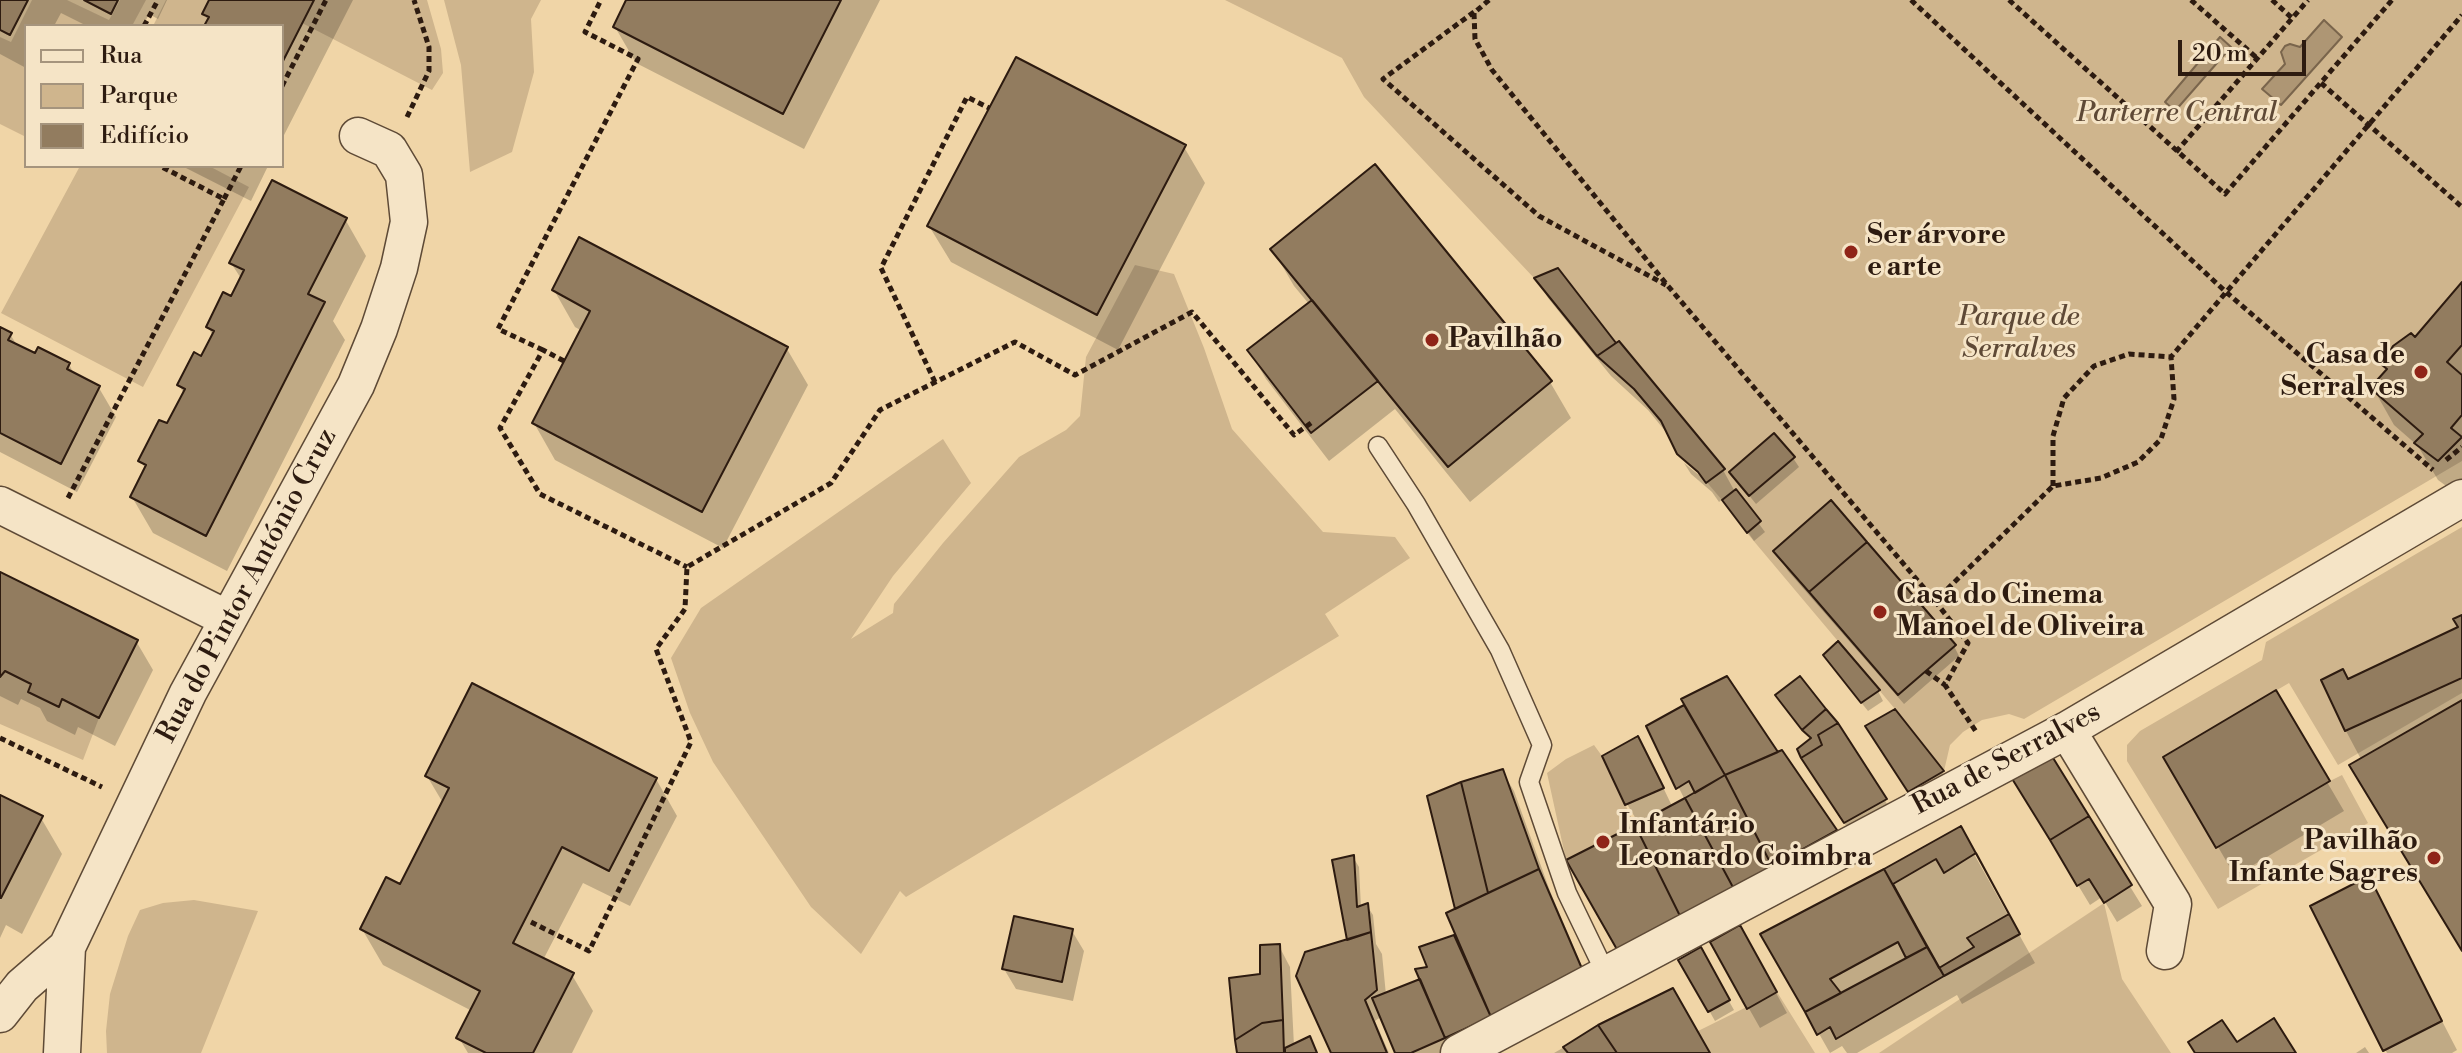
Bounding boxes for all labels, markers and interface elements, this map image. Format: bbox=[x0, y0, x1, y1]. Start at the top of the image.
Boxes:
legend bbox=[24, 24, 284, 168]
scale bar bbox=[2182, 24, 2310, 74]
text: 20 m bbox=[2192, 39, 2248, 69]
text: Rua bbox=[100, 41, 142, 71]
text: Parque bbox=[100, 81, 178, 111]
park label: Parterre Central bbox=[2077, 97, 2277, 131]
text: Edifício bbox=[100, 121, 189, 151]
place label: Ser árvore e arte bbox=[1867, 219, 2006, 285]
marker: Ser árvore e arte bbox=[1842, 243, 1860, 261]
park label: Parque de Serralves bbox=[1958, 301, 2080, 367]
place label: Pavilhão bbox=[1448, 323, 1562, 357]
marker: Pavilhão bbox=[1423, 331, 1441, 349]
place label: Casa de Serralves bbox=[2281, 339, 2405, 405]
marker: Casa de Serralves bbox=[2412, 363, 2430, 381]
street label: Rua do Pintor António Cruz bbox=[151, 423, 345, 749]
place label: Casa do Cinema Manoel de Oliveira bbox=[1896, 579, 2144, 645]
marker: Casa do Cinema Manoel de Oliveira bbox=[1871, 603, 1889, 621]
street label: Rua de Serralves bbox=[1907, 696, 2107, 824]
place label: Infantário Leonardo Coimbra bbox=[1619, 809, 1872, 875]
place label: Pavilhão Infante Sagres bbox=[2229, 825, 2418, 891]
marker: Infantário Leonardo Coimbra bbox=[1594, 833, 1612, 851]
marker: Pavilhão Infante Sagres bbox=[2425, 849, 2443, 867]

